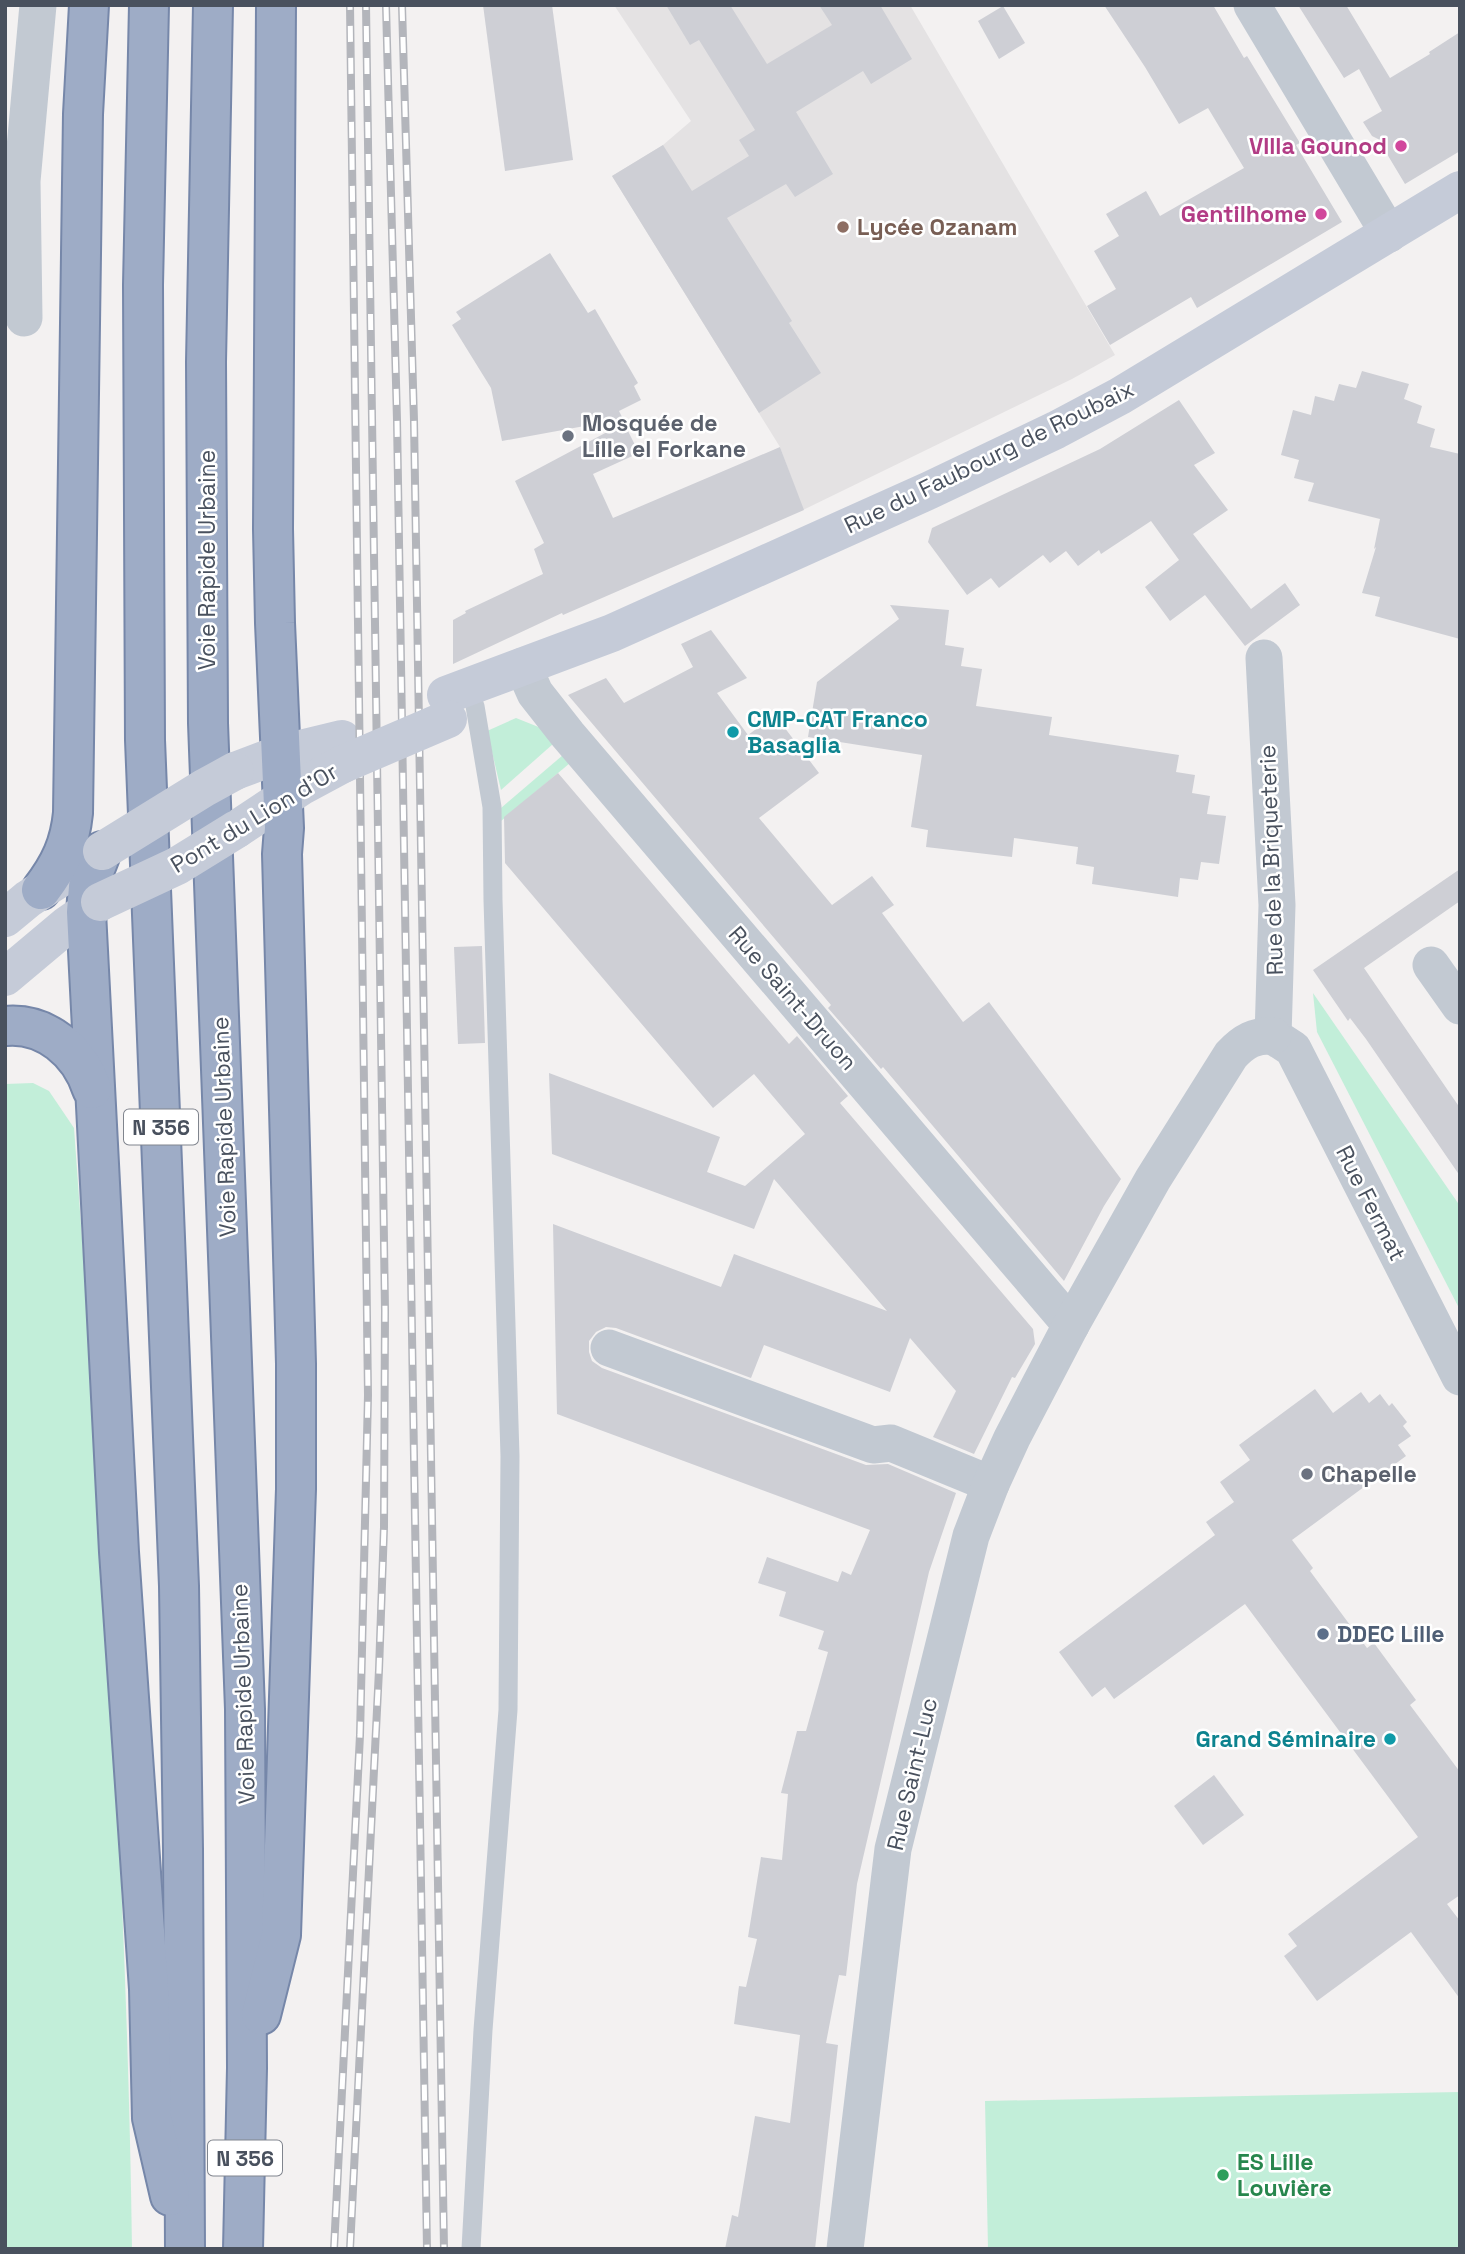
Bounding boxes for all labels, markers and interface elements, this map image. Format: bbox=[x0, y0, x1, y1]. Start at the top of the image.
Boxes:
place label: VIlla Gounod bbox=[1249, 131, 1387, 161]
marker: VIlla Gounod bbox=[1393, 138, 1409, 154]
place label: Gentilhome bbox=[1181, 199, 1307, 229]
marker: Gentilhome bbox=[1313, 206, 1329, 222]
place label: Lycée Ozanam bbox=[857, 212, 1017, 242]
marker: Lycée Ozanam bbox=[835, 219, 851, 235]
street label: Rue du Faubourg de Roubaix bbox=[839, 374, 1139, 540]
place label: Mosquée de Lille el Forkane bbox=[582, 408, 746, 464]
marker: Mosquée de Lille el Forkane bbox=[560, 428, 576, 444]
street label: Voie Rapide Urbaine bbox=[192, 450, 222, 670]
place label: CMP-CAT Franco Basaglia bbox=[747, 704, 928, 760]
marker: CMP-CAT Franco Basaglia bbox=[725, 724, 741, 740]
street label: Rue de la Briqueterie bbox=[1252, 744, 1290, 976]
street label: Pont du Lion d'Or bbox=[165, 756, 343, 880]
street label: Rue Saint-Druon bbox=[722, 920, 864, 1076]
street label: Voie Rapide Urbaine bbox=[205, 1016, 243, 1238]
road number: N 356 bbox=[124, 1110, 198, 1144]
street label: Rue Fermat bbox=[1329, 1140, 1413, 1266]
place label: Chapelle bbox=[1321, 1459, 1417, 1489]
marker: Chapelle bbox=[1299, 1466, 1315, 1482]
street label: Voie Rapide Urbaine bbox=[224, 1583, 262, 1805]
place label: DDEC Lille bbox=[1337, 1619, 1445, 1649]
marker: DDEC Lille bbox=[1315, 1626, 1331, 1642]
street label: Rue Saint-Luc bbox=[880, 1695, 944, 1853]
place label: Grand Séminaire bbox=[1195, 1724, 1376, 1754]
marker: Grand Séminaire bbox=[1382, 1731, 1398, 1747]
road number: N 356 bbox=[208, 2140, 282, 2176]
place label: ES Lille Louvière bbox=[1237, 2147, 1332, 2203]
marker: ES Lille Louvière bbox=[1215, 2167, 1231, 2183]

